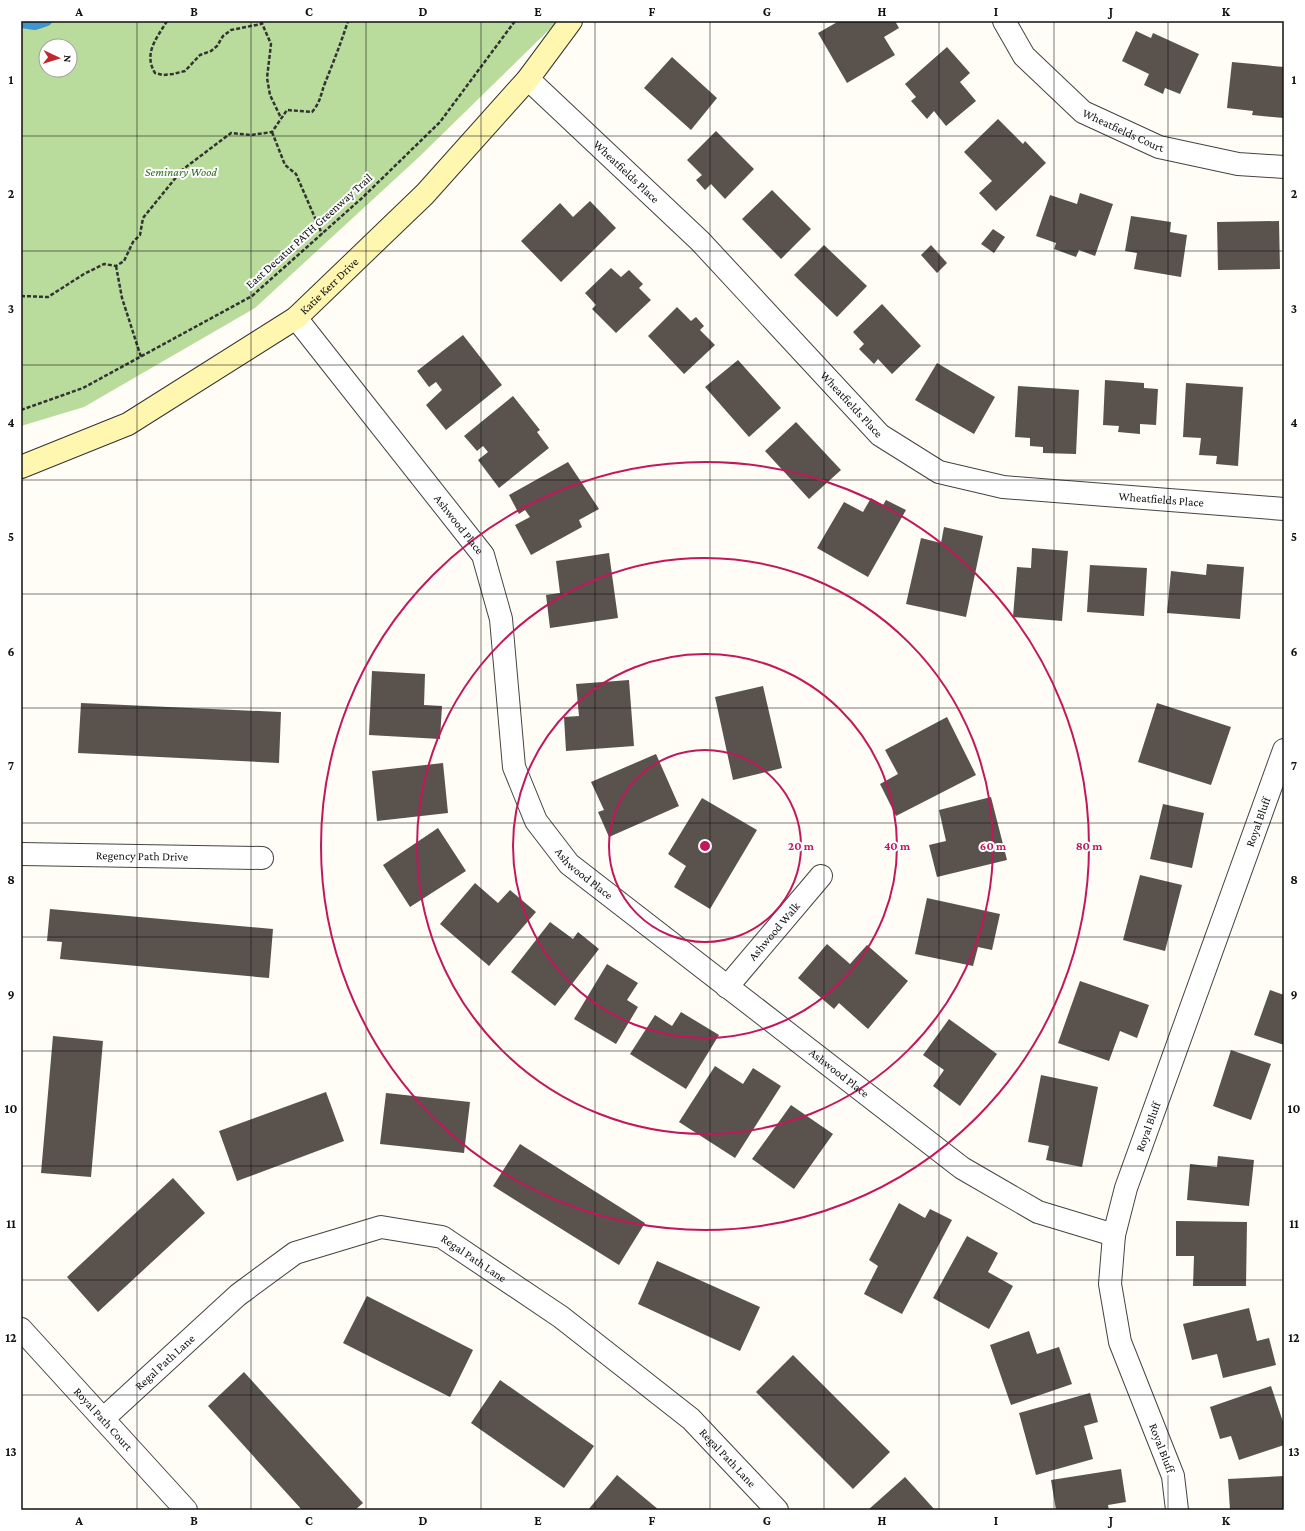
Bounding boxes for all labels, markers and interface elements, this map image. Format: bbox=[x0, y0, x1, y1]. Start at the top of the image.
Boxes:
text: A bbox=[74, 4, 83, 19]
text: B bbox=[190, 4, 198, 19]
text: C bbox=[305, 4, 313, 19]
text: D bbox=[419, 4, 428, 19]
text: E bbox=[534, 4, 542, 19]
text: F bbox=[649, 4, 656, 19]
text: G bbox=[763, 4, 771, 19]
text: H bbox=[878, 4, 887, 19]
text: I bbox=[994, 4, 998, 19]
text: J bbox=[1107, 4, 1113, 19]
text: K bbox=[1222, 4, 1231, 19]
north arrow bbox=[38, 38, 78, 78]
text: N bbox=[62, 55, 74, 63]
text: 1 bbox=[9, 72, 14, 87]
text: 1 bbox=[1292, 72, 1297, 87]
street label: Wheatfields Court bbox=[1080, 106, 1166, 155]
street label: Wheatfields Place bbox=[590, 137, 662, 206]
park label: Seminary Wood bbox=[145, 165, 217, 179]
street label: East Decatur PATH Greenway Trail bbox=[243, 170, 375, 292]
text: 2 bbox=[8, 186, 15, 201]
text: 2 bbox=[1291, 186, 1298, 201]
street label: Katie Kerr Drive bbox=[297, 255, 361, 317]
text: 3 bbox=[8, 301, 14, 316]
text: 3 bbox=[1291, 301, 1297, 316]
street label: Wheatfields Place bbox=[817, 368, 886, 440]
text: 4 bbox=[7, 415, 15, 430]
text: 4 bbox=[1290, 415, 1298, 430]
street label: Wheatfields Place bbox=[1118, 489, 1204, 510]
street label: Ashwood Place bbox=[431, 492, 487, 557]
text: 5 bbox=[8, 529, 14, 544]
text: 5 bbox=[1291, 529, 1297, 544]
text: 6 bbox=[7, 644, 15, 659]
text: 6 bbox=[1290, 644, 1298, 659]
text: 7 bbox=[8, 758, 14, 773]
text: 7 bbox=[1291, 758, 1297, 773]
street label: Royal Bluff bbox=[1243, 794, 1274, 849]
centre of rings bbox=[698, 839, 712, 853]
text: 20 m bbox=[788, 839, 815, 853]
text: 40 m bbox=[884, 839, 911, 853]
text: 60 m bbox=[980, 839, 1007, 853]
text: 80 m bbox=[1076, 839, 1103, 853]
street label: Ashwood Place bbox=[552, 845, 616, 902]
street label: Regency Path Drive bbox=[96, 848, 188, 864]
text: 8 bbox=[7, 872, 15, 887]
text: 8 bbox=[1290, 872, 1298, 887]
street label: Ashwood Walk bbox=[746, 899, 803, 963]
text: 9 bbox=[7, 987, 15, 1002]
text: 9 bbox=[1290, 987, 1298, 1002]
street label: Ashwood Place bbox=[806, 1045, 872, 1101]
street label: Royal Bluff bbox=[1133, 1098, 1164, 1154]
text: 10 bbox=[5, 1101, 17, 1116]
text: 10 bbox=[1288, 1101, 1300, 1116]
text: 11 bbox=[6, 1216, 16, 1231]
text: 11 bbox=[1289, 1216, 1299, 1231]
street label: Regal Path Lane bbox=[438, 1231, 509, 1285]
text: 12 bbox=[5, 1330, 17, 1345]
text: 12 bbox=[1288, 1330, 1300, 1345]
street label: Regal Path Lane bbox=[132, 1331, 198, 1393]
street label: Royal Path Court bbox=[71, 1385, 136, 1454]
street label: Royal Bluff bbox=[1146, 1421, 1178, 1476]
street label: Regal Path Lane bbox=[697, 1426, 759, 1490]
text: 13 bbox=[5, 1444, 17, 1459]
text: 13 bbox=[1288, 1444, 1300, 1459]
text: A bbox=[74, 1513, 83, 1528]
text: B bbox=[190, 1513, 198, 1528]
text: C bbox=[305, 1513, 313, 1528]
text: D bbox=[419, 1513, 428, 1528]
text: E bbox=[534, 1513, 542, 1528]
text: F bbox=[649, 1513, 656, 1528]
text: G bbox=[763, 1513, 771, 1528]
text: H bbox=[878, 1513, 887, 1528]
text: I bbox=[994, 1513, 998, 1528]
text: J bbox=[1107, 1513, 1113, 1528]
text: K bbox=[1222, 1513, 1231, 1528]

